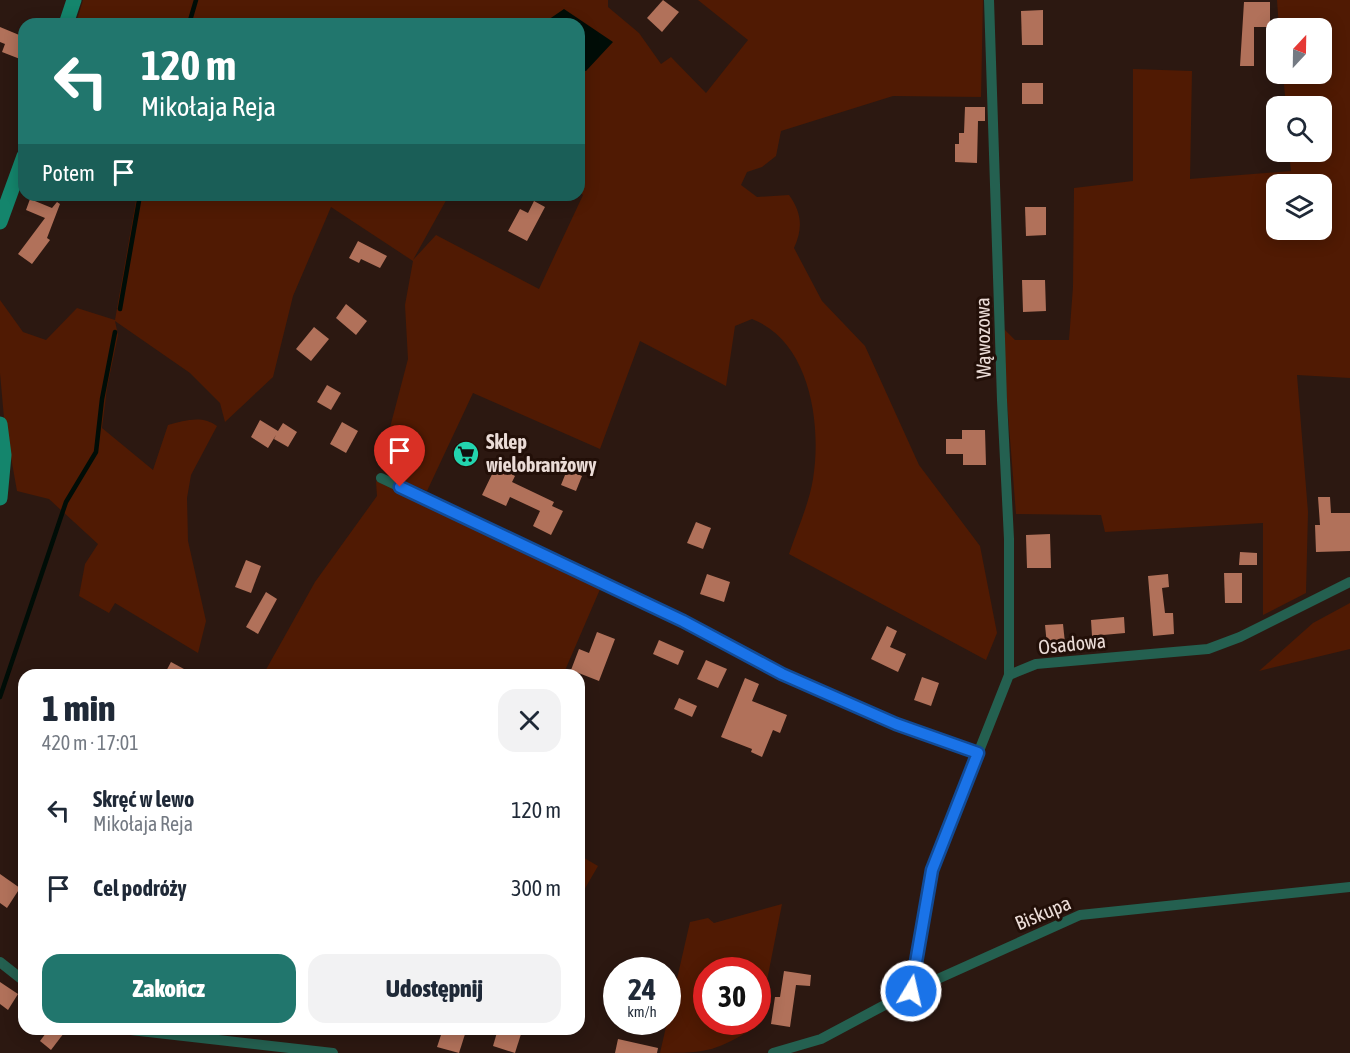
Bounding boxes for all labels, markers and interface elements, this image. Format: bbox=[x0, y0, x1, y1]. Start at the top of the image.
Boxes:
north arrow bbox=[1266, 18, 1332, 84]
map controls bbox=[1266, 18, 1332, 240]
text: 120 m bbox=[141, 41, 236, 89]
icon: left bbox=[42, 42, 120, 120]
text: Mikołaja Reja bbox=[141, 91, 276, 122]
button: search bbox=[1266, 96, 1332, 162]
icon: arrive bbox=[107, 156, 140, 189]
text: Potem bbox=[42, 160, 95, 186]
button: layers bbox=[1266, 174, 1332, 240]
street label: Wąwozowa bbox=[970, 297, 995, 379]
pin bbox=[374, 425, 425, 487]
place label: Sklep wielobranżowy bbox=[486, 430, 597, 476]
icon: arrive bbox=[383, 434, 416, 467]
supermarket icon: Sklep wielobranżowy bbox=[451, 439, 481, 469]
street label: Osadowa bbox=[1037, 629, 1107, 658]
text: 1 min bbox=[42, 687, 116, 729]
button: close bbox=[498, 689, 561, 752]
text: 420 m · 17:01 bbox=[42, 731, 139, 754]
text: Skręć w lewo bbox=[93, 786, 194, 812]
icon: left bbox=[42, 794, 75, 827]
text: 120 m bbox=[511, 797, 561, 823]
text: Mikołaja Reja bbox=[93, 812, 193, 835]
icon: arrive bbox=[42, 872, 75, 905]
text: Cel podróży bbox=[93, 875, 187, 901]
text: 300 m bbox=[511, 875, 561, 901]
street label: Biskupa bbox=[1011, 891, 1074, 935]
button: Zakończ bbox=[42, 954, 296, 1023]
button: Udostępnij bbox=[308, 954, 561, 1023]
speed limit sign: 30 bbox=[693, 957, 771, 1035]
position arrow bbox=[879, 959, 943, 1023]
text: 24 bbox=[628, 972, 656, 1006]
text: km/h bbox=[627, 1003, 657, 1020]

